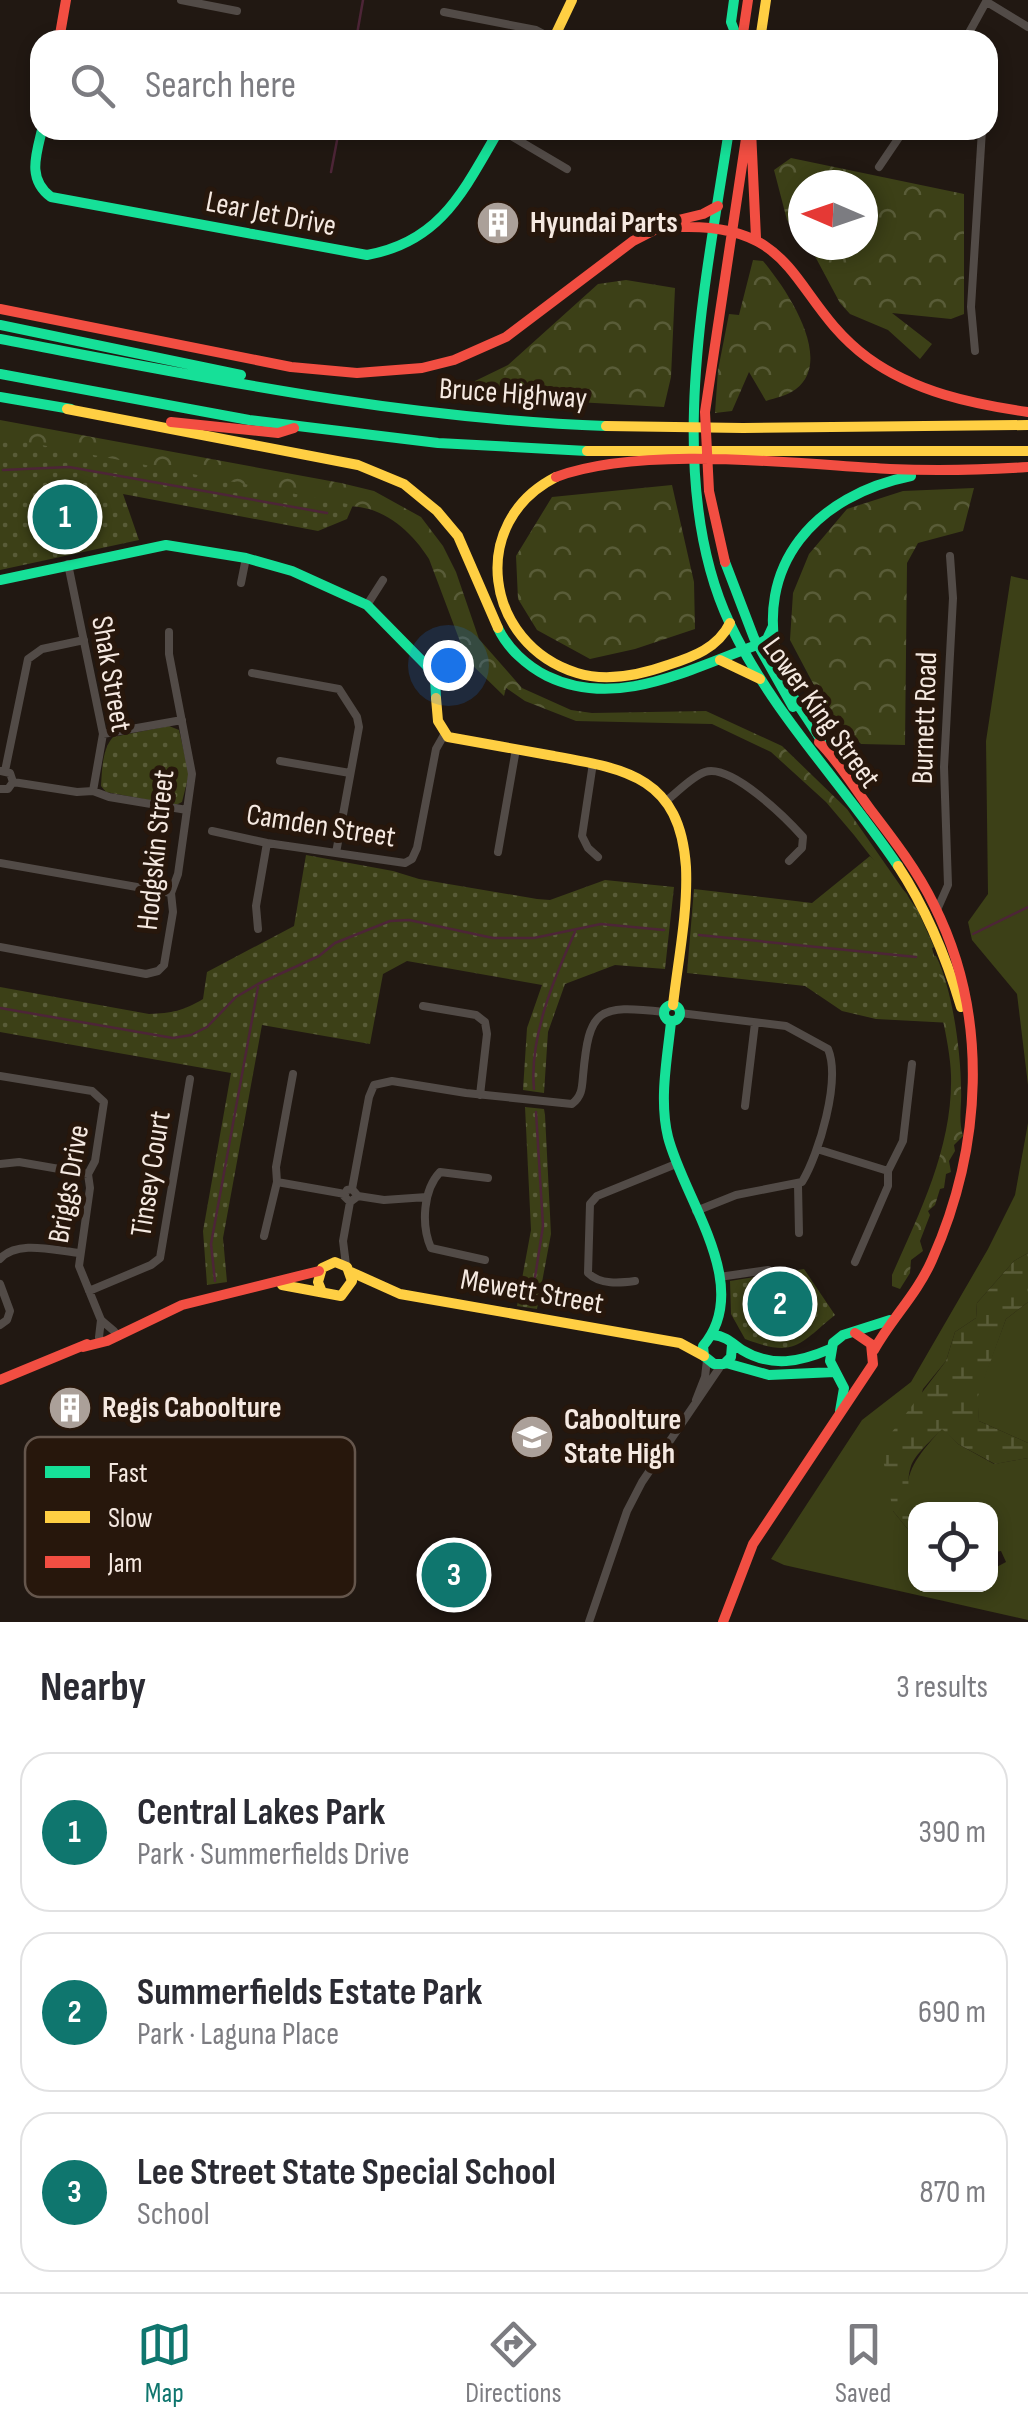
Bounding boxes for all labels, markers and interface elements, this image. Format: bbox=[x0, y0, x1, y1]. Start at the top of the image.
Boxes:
search box bbox=[30, 30, 998, 140]
icon: search bbox=[65, 58, 120, 113]
text: Search here bbox=[145, 63, 296, 108]
north arrow bbox=[788, 170, 878, 260]
street label: Lear Jet Drive bbox=[203, 184, 339, 244]
building icon: Hyundai Parts bbox=[475, 200, 521, 246]
place label: Hyundai Parts bbox=[530, 205, 678, 241]
street label: Bruce Highway bbox=[438, 371, 589, 417]
pin: 1 bbox=[32, 480, 98, 554]
street label: Shak Street bbox=[83, 613, 139, 735]
street label: Lower King Street bbox=[754, 631, 888, 795]
your location bbox=[423, 640, 474, 691]
street label: Burnett Road bbox=[905, 651, 945, 785]
street label: Hodgskin Street bbox=[130, 768, 182, 932]
street label: Camden Street bbox=[244, 796, 398, 856]
street label: Tinsey Court bbox=[123, 1108, 179, 1240]
street label: Briggs Drive bbox=[41, 1122, 97, 1246]
street label: Mewett Street bbox=[458, 1262, 606, 1322]
pin: 2 bbox=[748, 1266, 812, 1342]
building icon: Regis Caboolture bbox=[47, 1385, 93, 1431]
place label: Regis Caboolture bbox=[102, 1390, 282, 1426]
place label: Caboolture State High bbox=[564, 1402, 681, 1472]
school or university icon: Caboolture State High bbox=[509, 1414, 555, 1460]
legend bbox=[25, 1437, 355, 1597]
text: Fast bbox=[108, 1457, 147, 1490]
text: Slow bbox=[108, 1502, 153, 1535]
map controls bbox=[908, 1502, 998, 1592]
button: locate bbox=[908, 1502, 998, 1592]
pin: 3 bbox=[422, 1538, 486, 1612]
text: Jam bbox=[107, 1547, 143, 1580]
text: Nearby bbox=[40, 1662, 146, 1713]
text: 3 results bbox=[896, 1668, 988, 1707]
text: Central Lakes Park bbox=[137, 1790, 385, 1835]
text: 1 bbox=[68, 1813, 81, 1852]
text: 390 m bbox=[919, 1813, 986, 1852]
text: Park · Summerfields Drive bbox=[137, 1835, 410, 1874]
text: Summerfields Estate Park bbox=[137, 1970, 482, 2015]
text: 2 bbox=[67, 1993, 82, 2032]
text: 690 m bbox=[918, 1993, 986, 2032]
text: Park · Laguna Place bbox=[137, 2015, 339, 2054]
text: Lee Street State Special School bbox=[137, 2150, 556, 2195]
text: 3 bbox=[67, 2173, 82, 2212]
text: 870 m bbox=[920, 2173, 986, 2212]
text: School bbox=[137, 2195, 210, 2234]
tab: Map bbox=[137, 2317, 192, 2410]
tab: Directions bbox=[465, 2317, 562, 2410]
tab: Saved bbox=[835, 2317, 891, 2410]

